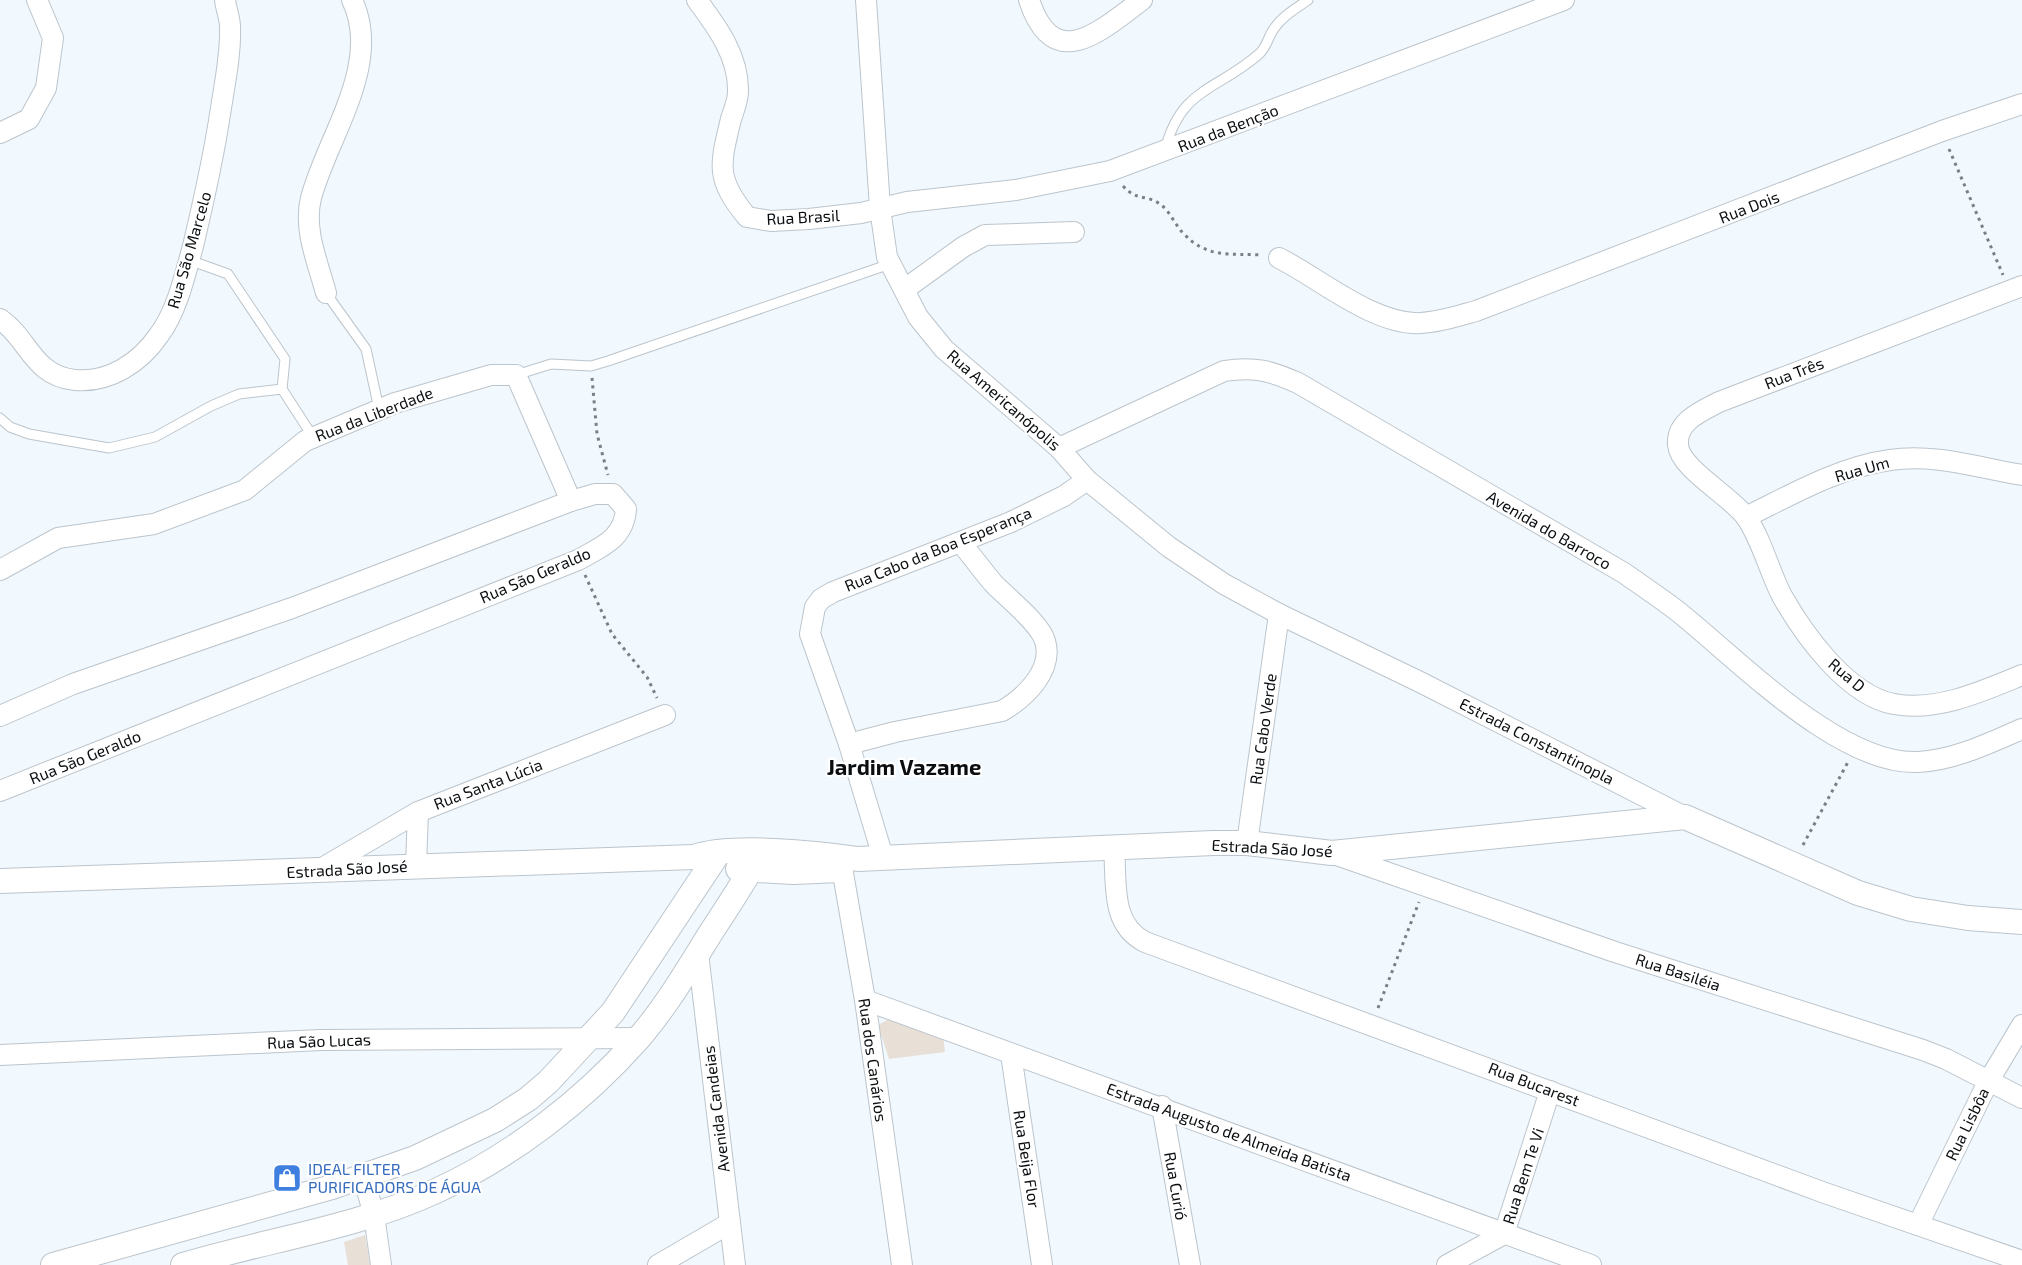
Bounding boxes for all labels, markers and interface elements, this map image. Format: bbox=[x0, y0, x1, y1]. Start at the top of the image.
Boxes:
street label: Rua da Benção bbox=[1175, 100, 1281, 156]
street label: Rua Dois bbox=[1716, 186, 1782, 227]
street label: Rua São Marcelo bbox=[163, 189, 214, 311]
street label: Rua Brasil bbox=[766, 205, 840, 228]
street label: Rua Americanópolis bbox=[944, 345, 1065, 454]
street label: Rua Três bbox=[1762, 353, 1826, 392]
street label: Rua da Liberdade bbox=[312, 382, 435, 445]
street label: Rua Um bbox=[1832, 452, 1891, 485]
street label: Avenida do Barroco bbox=[1484, 486, 1615, 573]
street label: Rua Cabo da Boa Esperança bbox=[842, 502, 1034, 596]
street label: Rua São Geraldo bbox=[476, 543, 593, 606]
street label: Rua D bbox=[1825, 654, 1870, 695]
street label: Rua Cabo Verde bbox=[1245, 672, 1280, 786]
street label: Estrada Constantinopla bbox=[1457, 693, 1618, 788]
street label: Rua São Geraldo bbox=[26, 726, 143, 788]
district label: Jardim Vazame bbox=[827, 753, 981, 779]
street label: Rua Santa Lúcia bbox=[431, 754, 545, 813]
street label: Estrada São José bbox=[1211, 835, 1333, 860]
street label: Estrada São José bbox=[286, 856, 408, 881]
street label: Rua Basiléia bbox=[1633, 949, 1723, 994]
street label: Rua dos Canários bbox=[855, 997, 892, 1123]
street label: Rua São Lucas bbox=[267, 1029, 371, 1052]
street label: Avenida Candeias bbox=[698, 1045, 733, 1173]
street label: Rua Bucarest bbox=[1486, 1057, 1582, 1110]
street label: Estrada Augusto de Almeida Batista bbox=[1104, 1078, 1354, 1185]
street label: Rua Lisbôa bbox=[1941, 1084, 1992, 1163]
street label: Rua Beija Flor bbox=[1009, 1109, 1045, 1210]
street label: Rua Bem Te Vi bbox=[1498, 1125, 1547, 1226]
street label: Rua Curió bbox=[1161, 1150, 1192, 1222]
place label: IDEAL FILTER PURIFICADORS DE ÁGUA bbox=[308, 1159, 481, 1196]
shop icon: IDEAL FILTER PURIFICADORS DE ÁGUA bbox=[271, 1162, 303, 1194]

